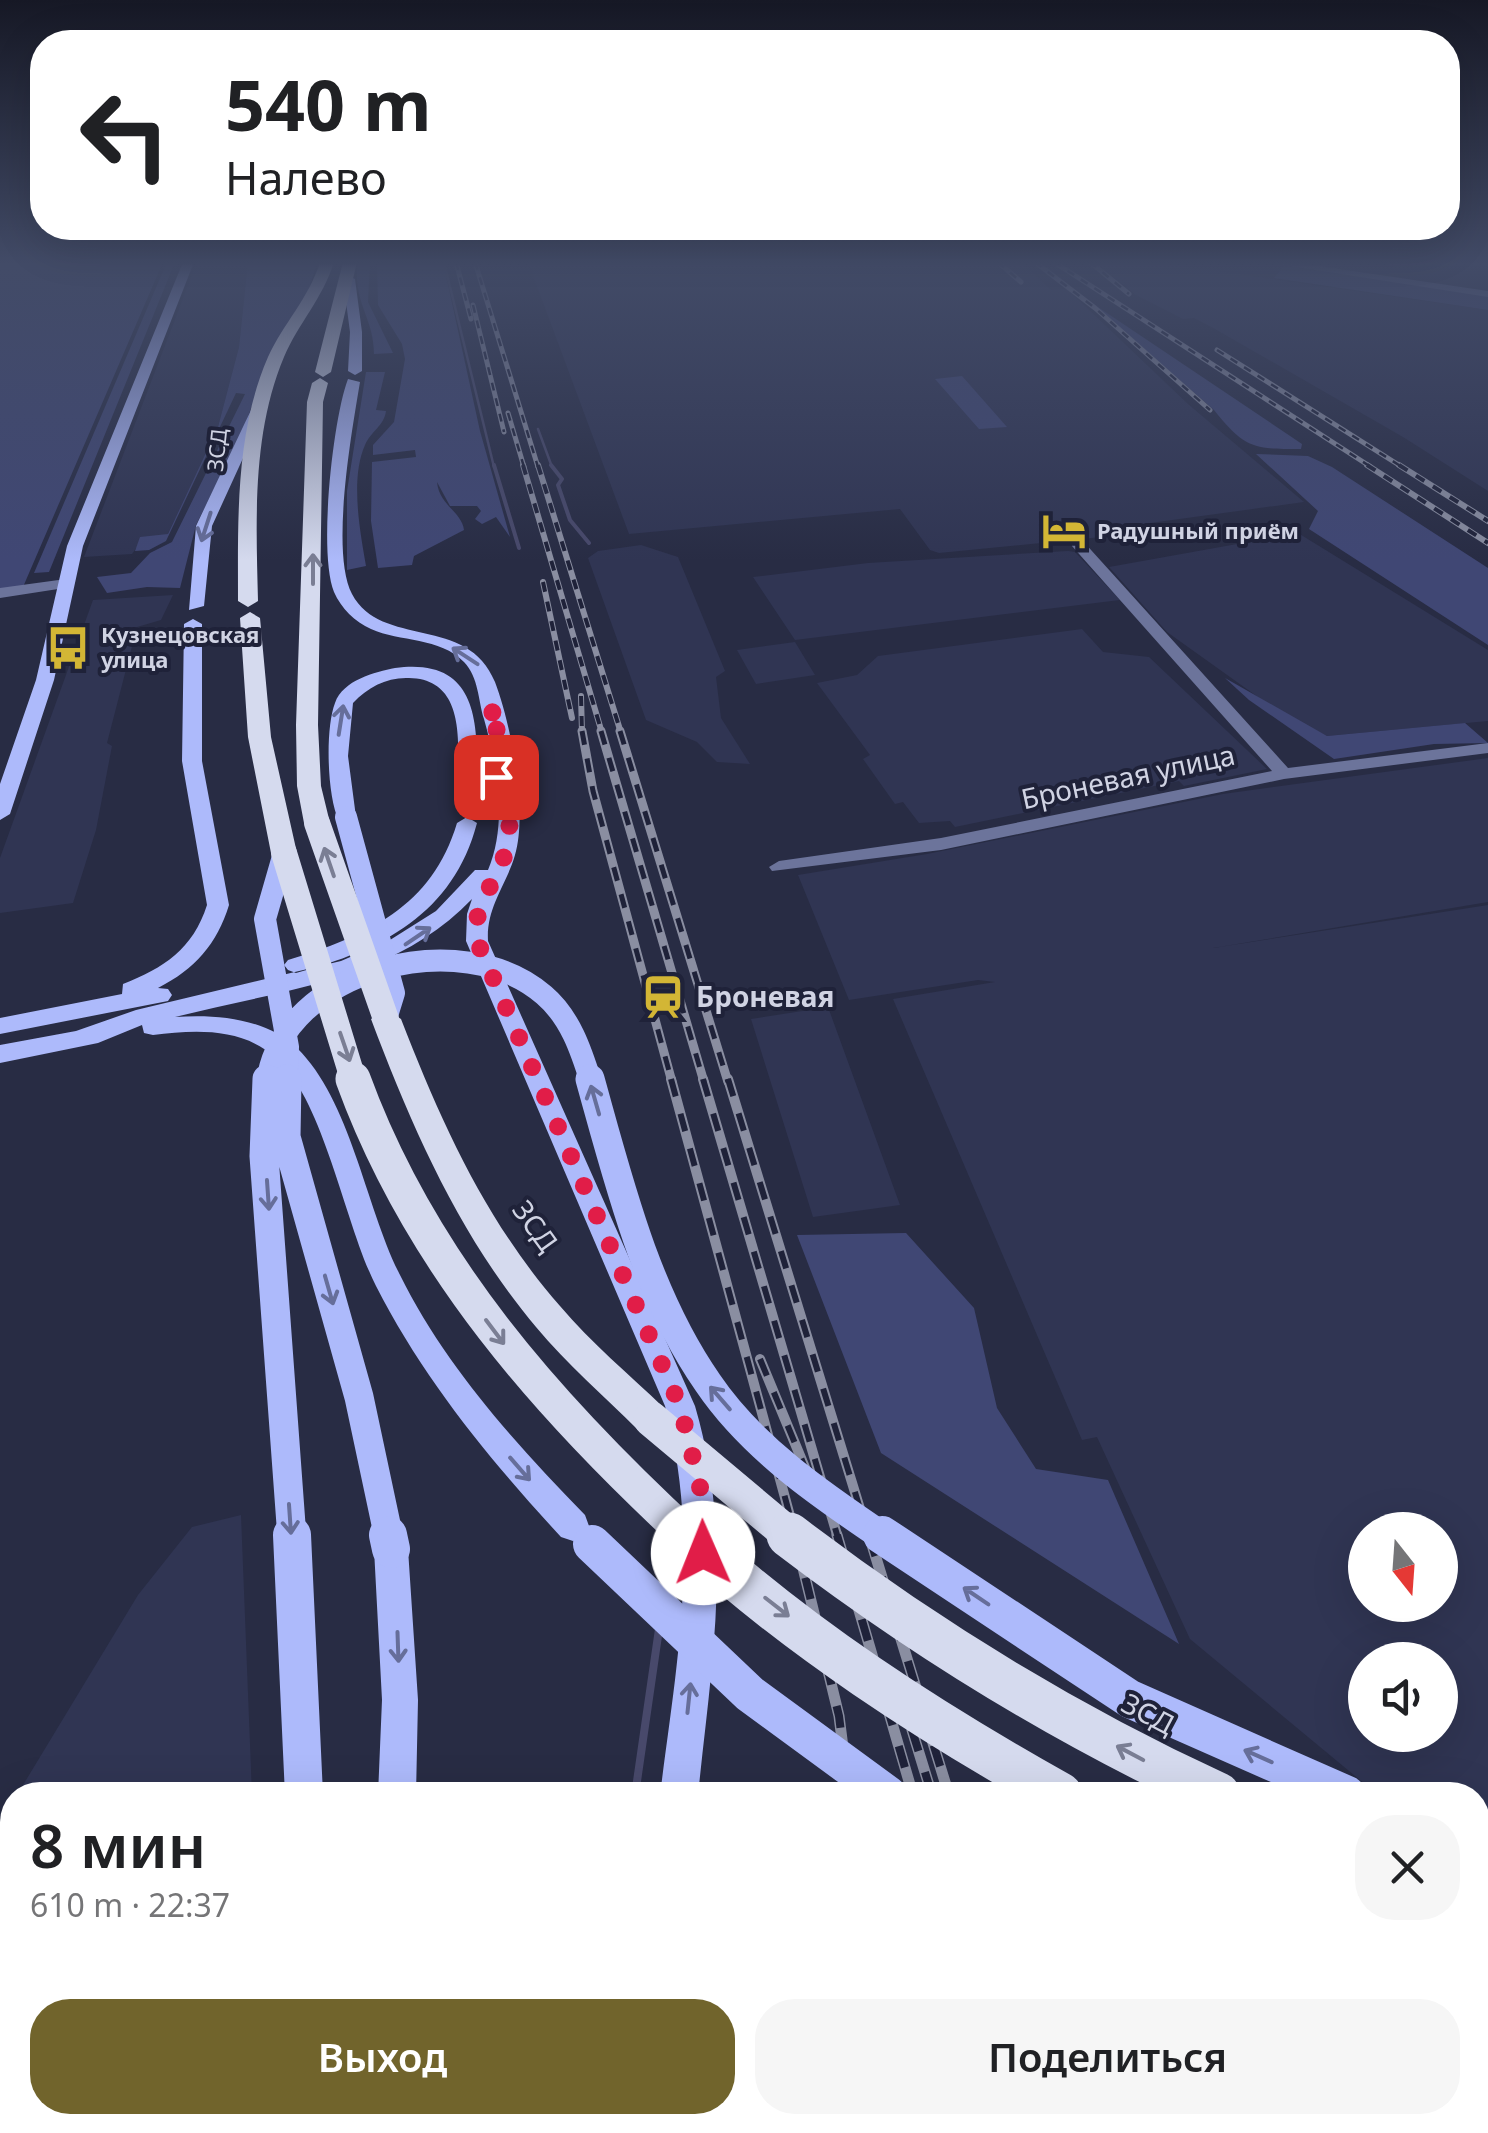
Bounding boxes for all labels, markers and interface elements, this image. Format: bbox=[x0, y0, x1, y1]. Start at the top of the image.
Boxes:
text: 540 m bbox=[225, 56, 432, 152]
icon: left bbox=[60, 70, 190, 200]
text: Налево bbox=[225, 147, 387, 208]
street label: ЗСД bbox=[199, 427, 233, 473]
hotel icon: Радушный приём bbox=[1040, 507, 1088, 555]
one-way arrow bbox=[196, 510, 214, 542]
place label: Радушный приём bbox=[1097, 515, 1299, 545]
one-way arrow bbox=[303, 554, 322, 586]
place label: Кузнецовская улица bbox=[100, 619, 259, 674]
bus stop icon: Кузнецовская улица bbox=[44, 624, 92, 672]
one-way arrow bbox=[452, 645, 480, 666]
one-way arrow bbox=[332, 705, 350, 737]
pin bbox=[454, 735, 539, 820]
street label: Броневая улица bbox=[1017, 735, 1238, 817]
icon: arrive bbox=[469, 750, 524, 805]
one-way arrow bbox=[318, 847, 336, 879]
one-way arrow bbox=[403, 925, 431, 946]
station icon: Броневая bbox=[639, 973, 687, 1021]
place label: Броневая bbox=[696, 977, 834, 1015]
one-way arrow bbox=[337, 1030, 355, 1062]
one-way arrow bbox=[585, 1085, 603, 1117]
one-way arrow bbox=[259, 1178, 278, 1210]
street label: ЗСД bbox=[504, 1192, 568, 1259]
one-way arrow bbox=[321, 1274, 339, 1305]
one-way arrow bbox=[484, 1319, 506, 1345]
one-way arrow bbox=[710, 1385, 732, 1411]
one-way arrow bbox=[508, 1456, 531, 1481]
position arrow bbox=[651, 1501, 755, 1605]
one-way arrow bbox=[281, 1502, 300, 1535]
north arrow bbox=[1348, 1512, 1458, 1622]
map controls bbox=[1348, 1512, 1458, 1752]
one-way arrow bbox=[963, 1586, 991, 1607]
one-way arrow bbox=[763, 1596, 790, 1617]
one-way arrow bbox=[389, 1630, 408, 1662]
button: sound bbox=[1348, 1642, 1458, 1752]
one-way arrow bbox=[680, 1682, 699, 1715]
street label: ЗСД bbox=[1115, 1684, 1182, 1743]
one-way arrow bbox=[1116, 1743, 1146, 1762]
one-way arrow bbox=[1244, 1745, 1274, 1764]
text: 8 мин bbox=[30, 1804, 206, 1886]
button: close bbox=[1355, 1815, 1460, 1920]
text: 610 m · 22:37 bbox=[30, 1883, 230, 1926]
button: Выход bbox=[30, 1999, 735, 2114]
button: Поделиться bbox=[755, 1999, 1460, 2114]

